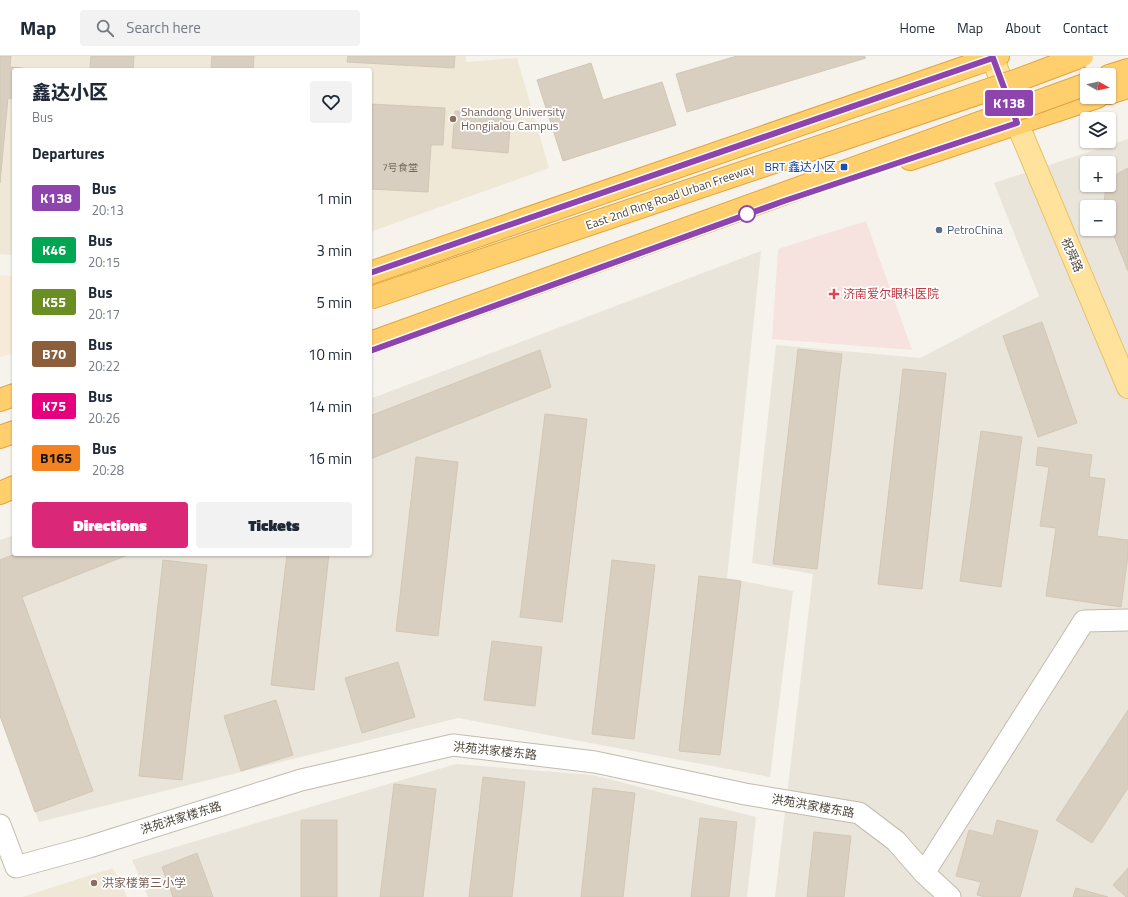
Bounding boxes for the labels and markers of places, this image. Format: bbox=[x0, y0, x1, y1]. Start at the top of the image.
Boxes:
place label: Shandong University Hongjialou Campus bbox=[461, 102, 565, 135]
marker: Shandong University Hongjialou Campus bbox=[448, 114, 458, 124]
place label: BRT 鑫达小区 bbox=[764, 157, 836, 176]
marker: BRT 鑫达小区 bbox=[839, 162, 849, 172]
unlabelled marker bbox=[738, 205, 756, 223]
place label: PetroChina bbox=[947, 220, 1003, 239]
marker: PetroChina bbox=[934, 225, 944, 235]
place label: 济南爱尔眼科医院 bbox=[843, 284, 939, 303]
marker: 济南爱尔眼科医院 bbox=[828, 288, 840, 300]
place label: 洪家楼第三小学 bbox=[102, 873, 186, 892]
marker: 洪家楼第三小学 bbox=[89, 878, 99, 888]

